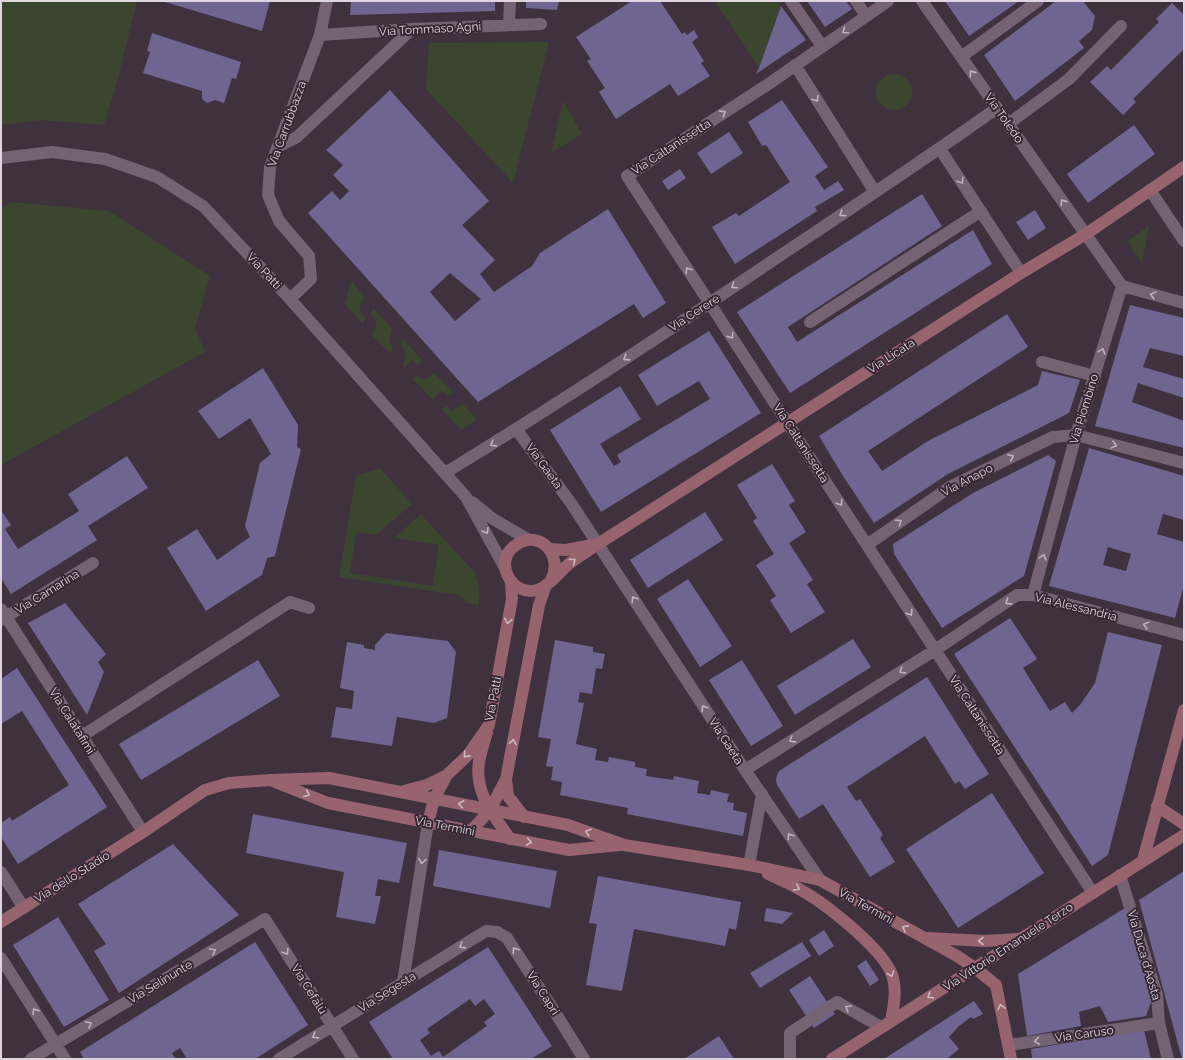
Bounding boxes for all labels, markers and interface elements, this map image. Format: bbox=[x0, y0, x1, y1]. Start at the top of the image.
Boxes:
street label: Via Tommaso Agni bbox=[379, 19, 481, 39]
one-way arrow bbox=[842, 26, 849, 33]
one-way arrow bbox=[969, 70, 977, 77]
street label: Via Carrubbazza bbox=[265, 79, 309, 169]
street label: Via Toledo bbox=[982, 90, 1026, 146]
one-way arrow bbox=[811, 94, 818, 101]
one-way arrow bbox=[719, 110, 726, 118]
street label: Via Caltanissetta bbox=[629, 116, 713, 178]
one-way arrow bbox=[956, 177, 963, 184]
one-way arrow bbox=[1060, 199, 1068, 206]
one-way arrow bbox=[840, 209, 847, 216]
street label: Via Patti bbox=[244, 250, 284, 292]
one-way arrow bbox=[685, 267, 693, 274]
one-way arrow bbox=[731, 282, 738, 289]
street label: Via Cerere bbox=[666, 291, 722, 335]
one-way arrow bbox=[1150, 291, 1156, 299]
one-way arrow bbox=[726, 332, 734, 339]
street label: Via Licata bbox=[865, 336, 917, 376]
one-way arrow bbox=[1097, 348, 1106, 355]
one-way arrow bbox=[623, 353, 630, 360]
street label: Via Piombino bbox=[1067, 372, 1101, 446]
street label: Via Caltanissetta bbox=[770, 401, 832, 485]
one-way arrow bbox=[490, 439, 497, 446]
street label: Via Gaeta bbox=[523, 440, 565, 492]
one-way arrow bbox=[1110, 440, 1117, 449]
one-way arrow bbox=[1007, 454, 1014, 462]
street label: Via Anapo bbox=[939, 461, 995, 499]
one-way arrow bbox=[835, 499, 842, 506]
one-way arrow bbox=[894, 520, 901, 527]
one-way arrow bbox=[481, 527, 488, 534]
one-way arrow bbox=[1038, 554, 1047, 561]
one-way arrow bbox=[569, 559, 576, 566]
street label: Via Camarina bbox=[12, 567, 82, 617]
street label: Via Alessandria bbox=[1033, 590, 1119, 624]
one-way arrow bbox=[631, 596, 638, 603]
one-way arrow bbox=[1005, 597, 1012, 604]
one-way arrow bbox=[906, 608, 913, 615]
one-way arrow bbox=[504, 617, 513, 624]
one-way arrow bbox=[1143, 621, 1150, 630]
one-way arrow bbox=[899, 666, 906, 674]
street label: Via Caltanissetta bbox=[946, 673, 1008, 757]
street label: Via Patti bbox=[482, 676, 504, 722]
street label: Via Calatafimi bbox=[46, 685, 98, 757]
one-way arrow bbox=[702, 705, 709, 712]
street label: Via Gaeta bbox=[706, 715, 746, 767]
one-way arrow bbox=[789, 736, 796, 743]
one-way arrow bbox=[509, 739, 517, 745]
one-way arrow bbox=[464, 750, 471, 758]
one-way arrow bbox=[303, 790, 310, 798]
one-way arrow bbox=[458, 800, 464, 809]
street label: Via Termini bbox=[414, 813, 476, 839]
one-way arrow bbox=[584, 828, 591, 836]
one-way arrow bbox=[787, 833, 795, 840]
one-way arrow bbox=[526, 838, 532, 846]
street label: Via dello Stadio bbox=[32, 848, 112, 906]
one-way arrow bbox=[419, 858, 427, 864]
one-way arrow bbox=[792, 883, 800, 891]
street label: Via Termini bbox=[836, 885, 896, 927]
street label: Via Vittorio Emanuele Terzo bbox=[940, 900, 1076, 994]
street label: Via Duca d'Aosta bbox=[1124, 908, 1164, 1002]
one-way arrow bbox=[902, 925, 909, 932]
one-way arrow bbox=[978, 937, 984, 945]
one-way arrow bbox=[459, 941, 466, 949]
one-way arrow bbox=[512, 947, 520, 954]
one-way arrow bbox=[209, 948, 216, 955]
one-way arrow bbox=[281, 948, 289, 955]
street label: Via Selinunte bbox=[125, 957, 195, 1007]
street label: Via Cefalù bbox=[288, 961, 330, 1017]
street label: Via Capri bbox=[524, 968, 562, 1018]
street label: Via Segesta bbox=[356, 969, 418, 1015]
one-way arrow bbox=[886, 971, 895, 978]
one-way arrow bbox=[928, 992, 935, 999]
one-way arrow bbox=[997, 1004, 1005, 1010]
one-way arrow bbox=[844, 1006, 852, 1013]
one-way arrow bbox=[32, 1008, 39, 1015]
one-way arrow bbox=[85, 1022, 92, 1029]
street label: Via Caruso bbox=[1054, 1023, 1114, 1045]
one-way arrow bbox=[313, 1031, 320, 1038]
one-way arrow bbox=[1034, 1036, 1040, 1045]

